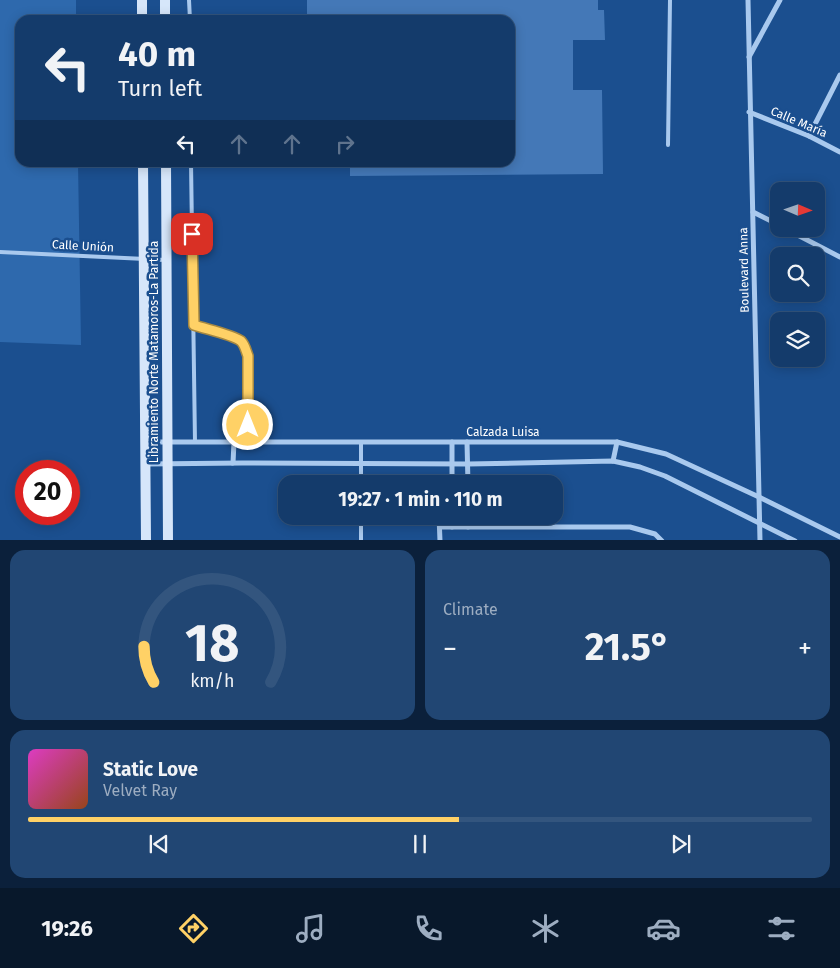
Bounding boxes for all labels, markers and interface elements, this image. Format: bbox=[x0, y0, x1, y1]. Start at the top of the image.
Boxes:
text: 40 m bbox=[118, 33, 196, 75]
icon: left bbox=[35, 35, 100, 100]
text: Turn left bbox=[118, 75, 202, 102]
street label: Calle María bbox=[769, 104, 829, 140]
icon: left bbox=[172, 130, 200, 158]
icon: ahead bbox=[225, 130, 253, 158]
icon: ahead bbox=[278, 130, 306, 158]
icon: right bbox=[331, 130, 359, 158]
north arrow bbox=[770, 182, 825, 238]
map controls bbox=[770, 182, 825, 367]
pin bbox=[171, 213, 213, 255]
icon: arrive bbox=[178, 220, 206, 248]
street label: Boulevard Anna bbox=[736, 227, 752, 313]
street label: Calle Unión bbox=[52, 237, 114, 255]
street label: Libramiento Norte Matamoros-La Partida bbox=[147, 241, 161, 463]
button: search bbox=[770, 247, 825, 302]
button: layers bbox=[770, 312, 825, 367]
position arrow bbox=[221, 398, 273, 450]
street label: Calzada Luisa bbox=[466, 425, 540, 439]
speed limit sign: 20 bbox=[15, 460, 80, 525]
text: 19:27 · 1 min · 110 m bbox=[338, 488, 503, 511]
text: Climate bbox=[443, 600, 498, 619]
text: 18 bbox=[185, 612, 240, 675]
text: 21.5° bbox=[585, 624, 670, 670]
text: − bbox=[443, 632, 457, 665]
text: + bbox=[798, 632, 812, 665]
text: km/h bbox=[190, 670, 235, 692]
text: Static Love bbox=[103, 758, 198, 781]
text: Velvet Ray bbox=[103, 781, 177, 800]
icon: previous bbox=[145, 830, 173, 858]
icon: pause bbox=[406, 830, 434, 858]
icon: next bbox=[667, 830, 695, 858]
icon: directions bbox=[176, 911, 211, 946]
icon: music bbox=[293, 911, 328, 946]
icon: phone bbox=[411, 911, 446, 946]
icon: climate bbox=[528, 911, 563, 946]
icon: car bbox=[646, 911, 681, 946]
icon: filters bbox=[764, 911, 799, 946]
text: 19:26 bbox=[41, 915, 93, 942]

